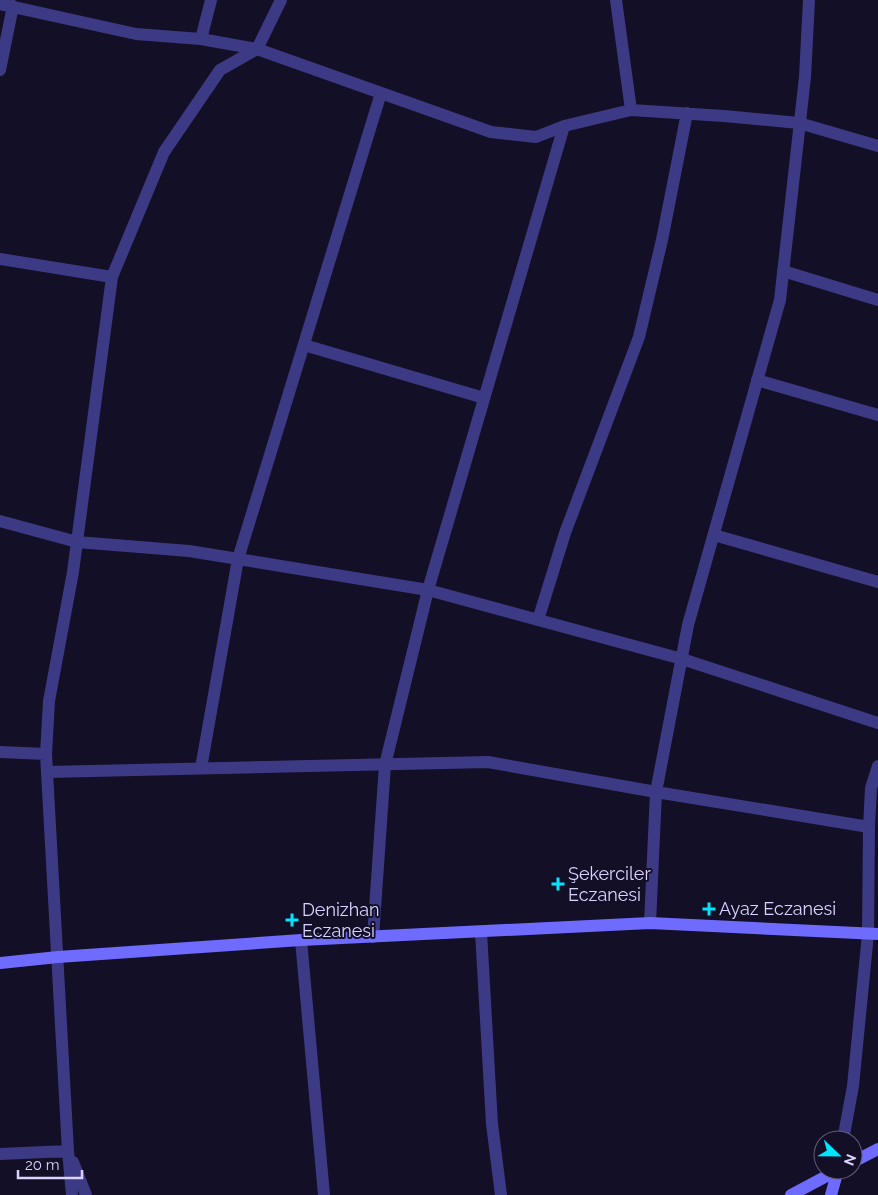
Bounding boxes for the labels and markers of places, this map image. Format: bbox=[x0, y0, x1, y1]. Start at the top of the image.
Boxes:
place label: Şekerciler Eczanesi bbox=[568, 863, 651, 905]
marker: Şekerciler Eczanesi bbox=[552, 878, 564, 890]
place label: Ayaz Eczanesi bbox=[719, 898, 836, 919]
place label: Denizhan Eczanesi bbox=[302, 899, 380, 941]
marker: Ayaz Eczanesi bbox=[703, 903, 715, 915]
marker: Denizhan Eczanesi bbox=[286, 914, 298, 926]

